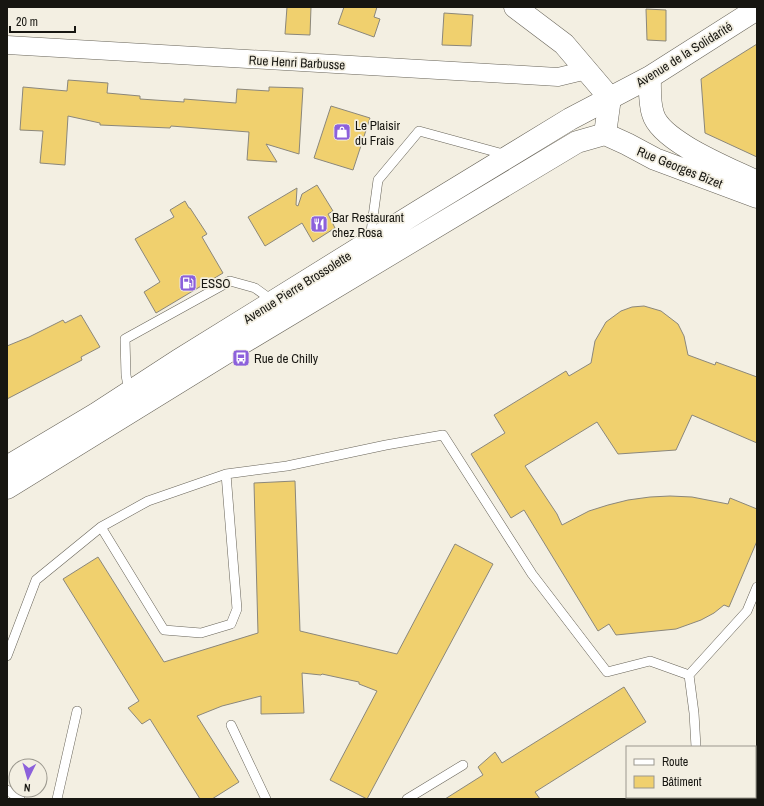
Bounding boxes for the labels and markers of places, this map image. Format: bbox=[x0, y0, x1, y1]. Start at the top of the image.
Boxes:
place label: Le Plaisir du Frais bbox=[355, 117, 400, 149]
shop icon: Le Plaisir du Frais bbox=[332, 122, 352, 142]
place label: Bar Restaurant chez Rosa bbox=[332, 209, 404, 241]
restaurant icon: Bar Restaurant chez Rosa bbox=[309, 214, 329, 234]
fuel station icon: ESSO bbox=[178, 273, 198, 293]
place label: ESSO bbox=[201, 275, 231, 292]
bus stop icon: Rue de Chilly bbox=[231, 348, 251, 368]
place label: Rue de Chilly bbox=[254, 350, 319, 367]

